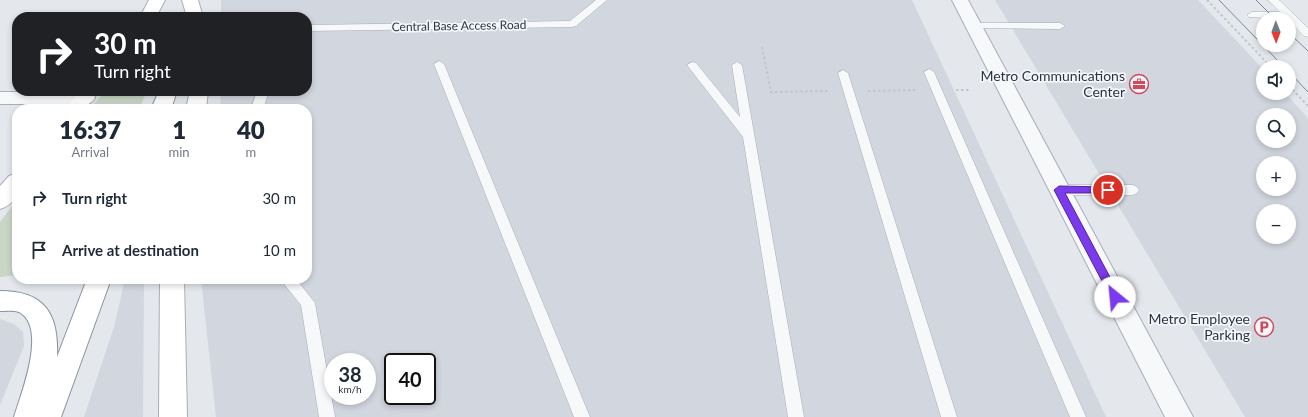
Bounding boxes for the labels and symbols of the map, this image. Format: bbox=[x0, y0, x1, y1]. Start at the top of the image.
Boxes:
north arrow bbox=[1256, 12, 1296, 52]
street label: Central Base Access Road bbox=[391, 17, 526, 34]
place label: Metro Communications Center bbox=[980, 67, 1125, 100]
office icon: Metro Communications Center bbox=[1128, 73, 1150, 95]
pin bbox=[1091, 173, 1125, 207]
position arrow bbox=[1094, 276, 1136, 318]
place label: Metro Employee Parking bbox=[1148, 310, 1250, 343]
parking icon: Metro Employee Parking bbox=[1253, 316, 1275, 338]
speed limit sign: 40 bbox=[384, 353, 436, 405]

